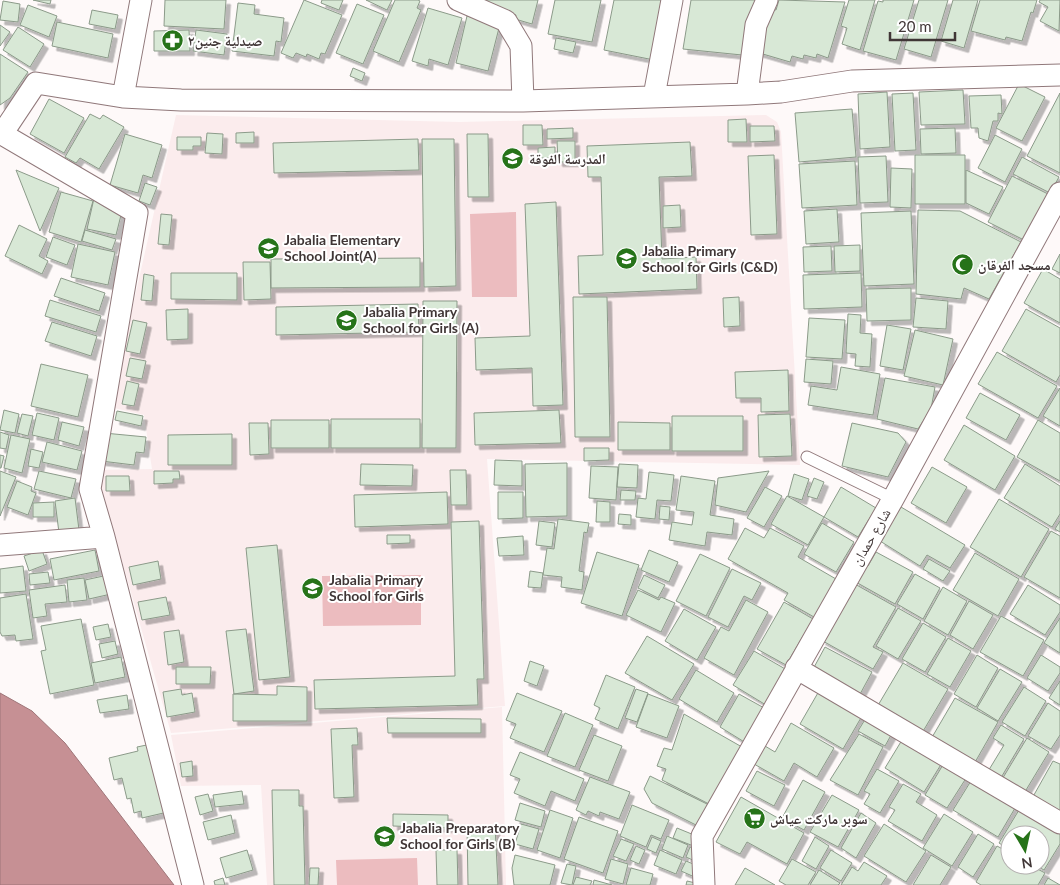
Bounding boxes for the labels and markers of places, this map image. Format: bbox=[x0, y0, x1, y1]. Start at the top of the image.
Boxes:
pharmacy icon: صيدلية جنين٢ bbox=[160, 29, 184, 53]
place label: صيدلية جنين٢ bbox=[188, 32, 262, 50]
school or university icon: المدرسة الفوقة bbox=[501, 147, 525, 171]
place label: المدرسة الفوقة bbox=[529, 150, 606, 167]
place label: Jabalia Elementary School Joint(A) bbox=[284, 231, 401, 264]
school or university icon: Jabalia Elementary School Joint(A) bbox=[256, 236, 280, 260]
place label: Jabalia Primary School for Girls (C&D) bbox=[642, 242, 778, 275]
school or university icon: Jabalia Primary School for Girls (C&D) bbox=[614, 247, 638, 271]
mosque icon: مسجد الفرقان bbox=[950, 253, 974, 277]
place label: مسجد الفرقان bbox=[978, 256, 1051, 274]
place label: Jabalia Primary School for Girls (A) bbox=[363, 303, 479, 336]
school or university icon: Jabalia Primary School for Girls (A) bbox=[335, 308, 359, 332]
place label: Jabalia Primary School for Girls bbox=[329, 571, 424, 604]
school or university icon: Jabalia Primary School for Girls bbox=[301, 576, 325, 600]
supermarket icon: سوبر ماركت عياش bbox=[742, 807, 766, 831]
place label: سوبر ماركت عياش bbox=[770, 810, 868, 828]
place label: Jabalia Preparatory School for Girls (B) bbox=[400, 819, 520, 852]
school or university icon: Jabalia Preparatory School for Girls (B) bbox=[372, 824, 396, 848]

